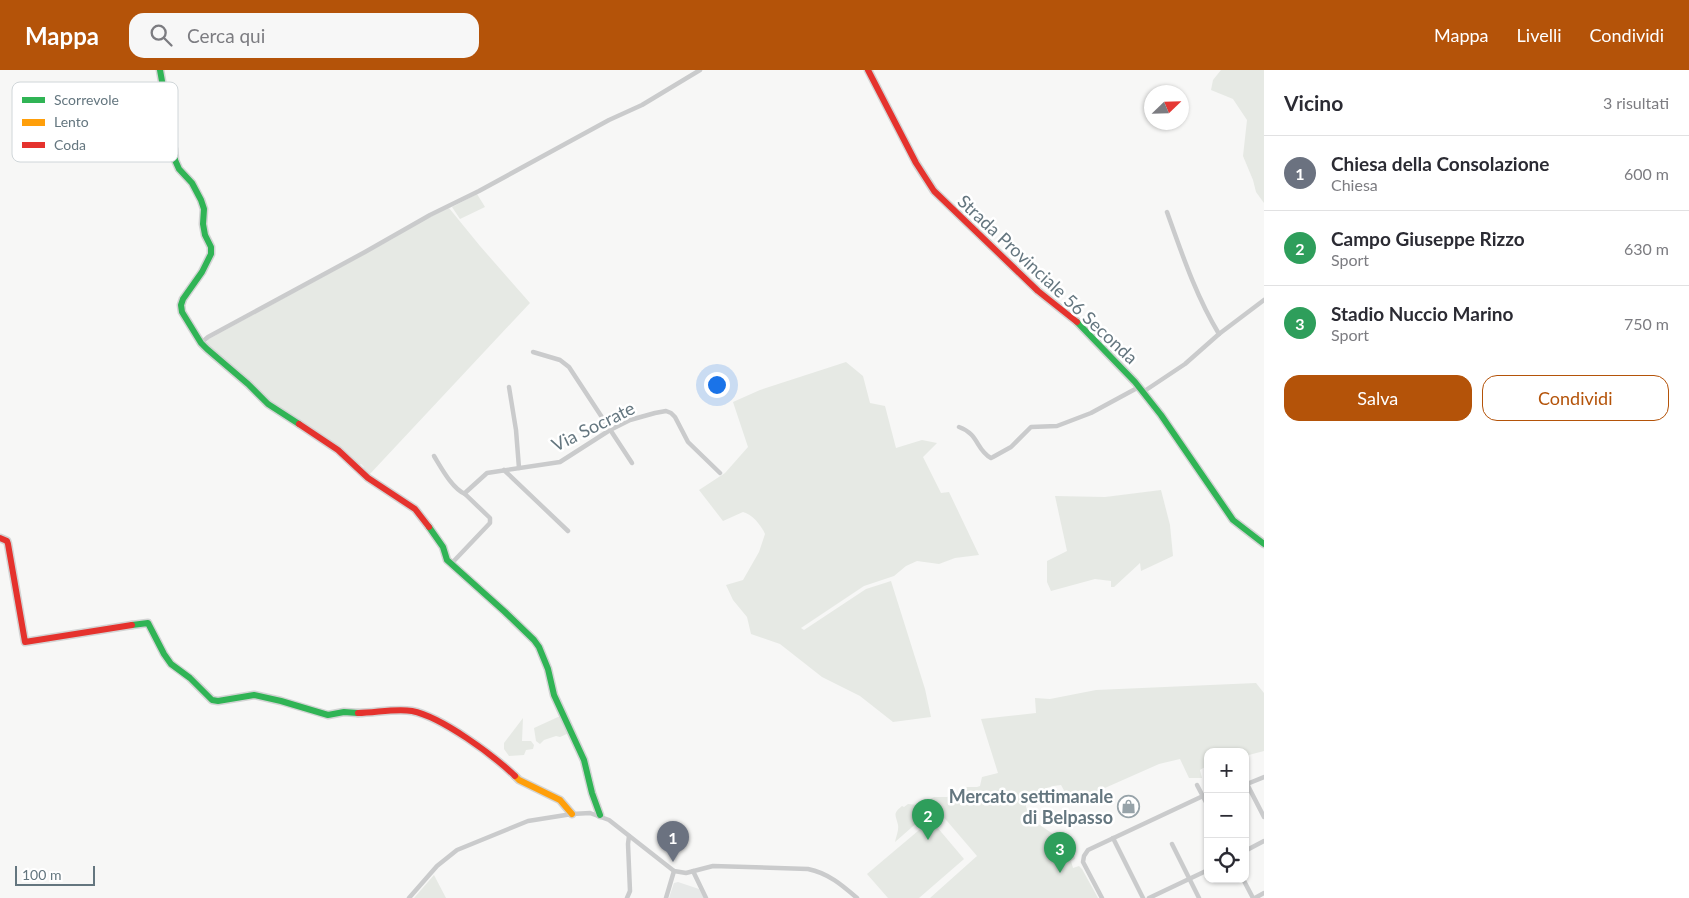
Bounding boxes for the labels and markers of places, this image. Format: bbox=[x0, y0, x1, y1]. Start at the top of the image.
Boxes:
place label: Mercato settimanale di Belpasso bbox=[949, 785, 1113, 828]
shop icon: Mercato settimanale di Belpasso bbox=[1117, 794, 1141, 818]
pin: 2 bbox=[912, 799, 944, 840]
pin: 1 bbox=[657, 821, 689, 862]
pin: 3 bbox=[1044, 832, 1076, 873]

